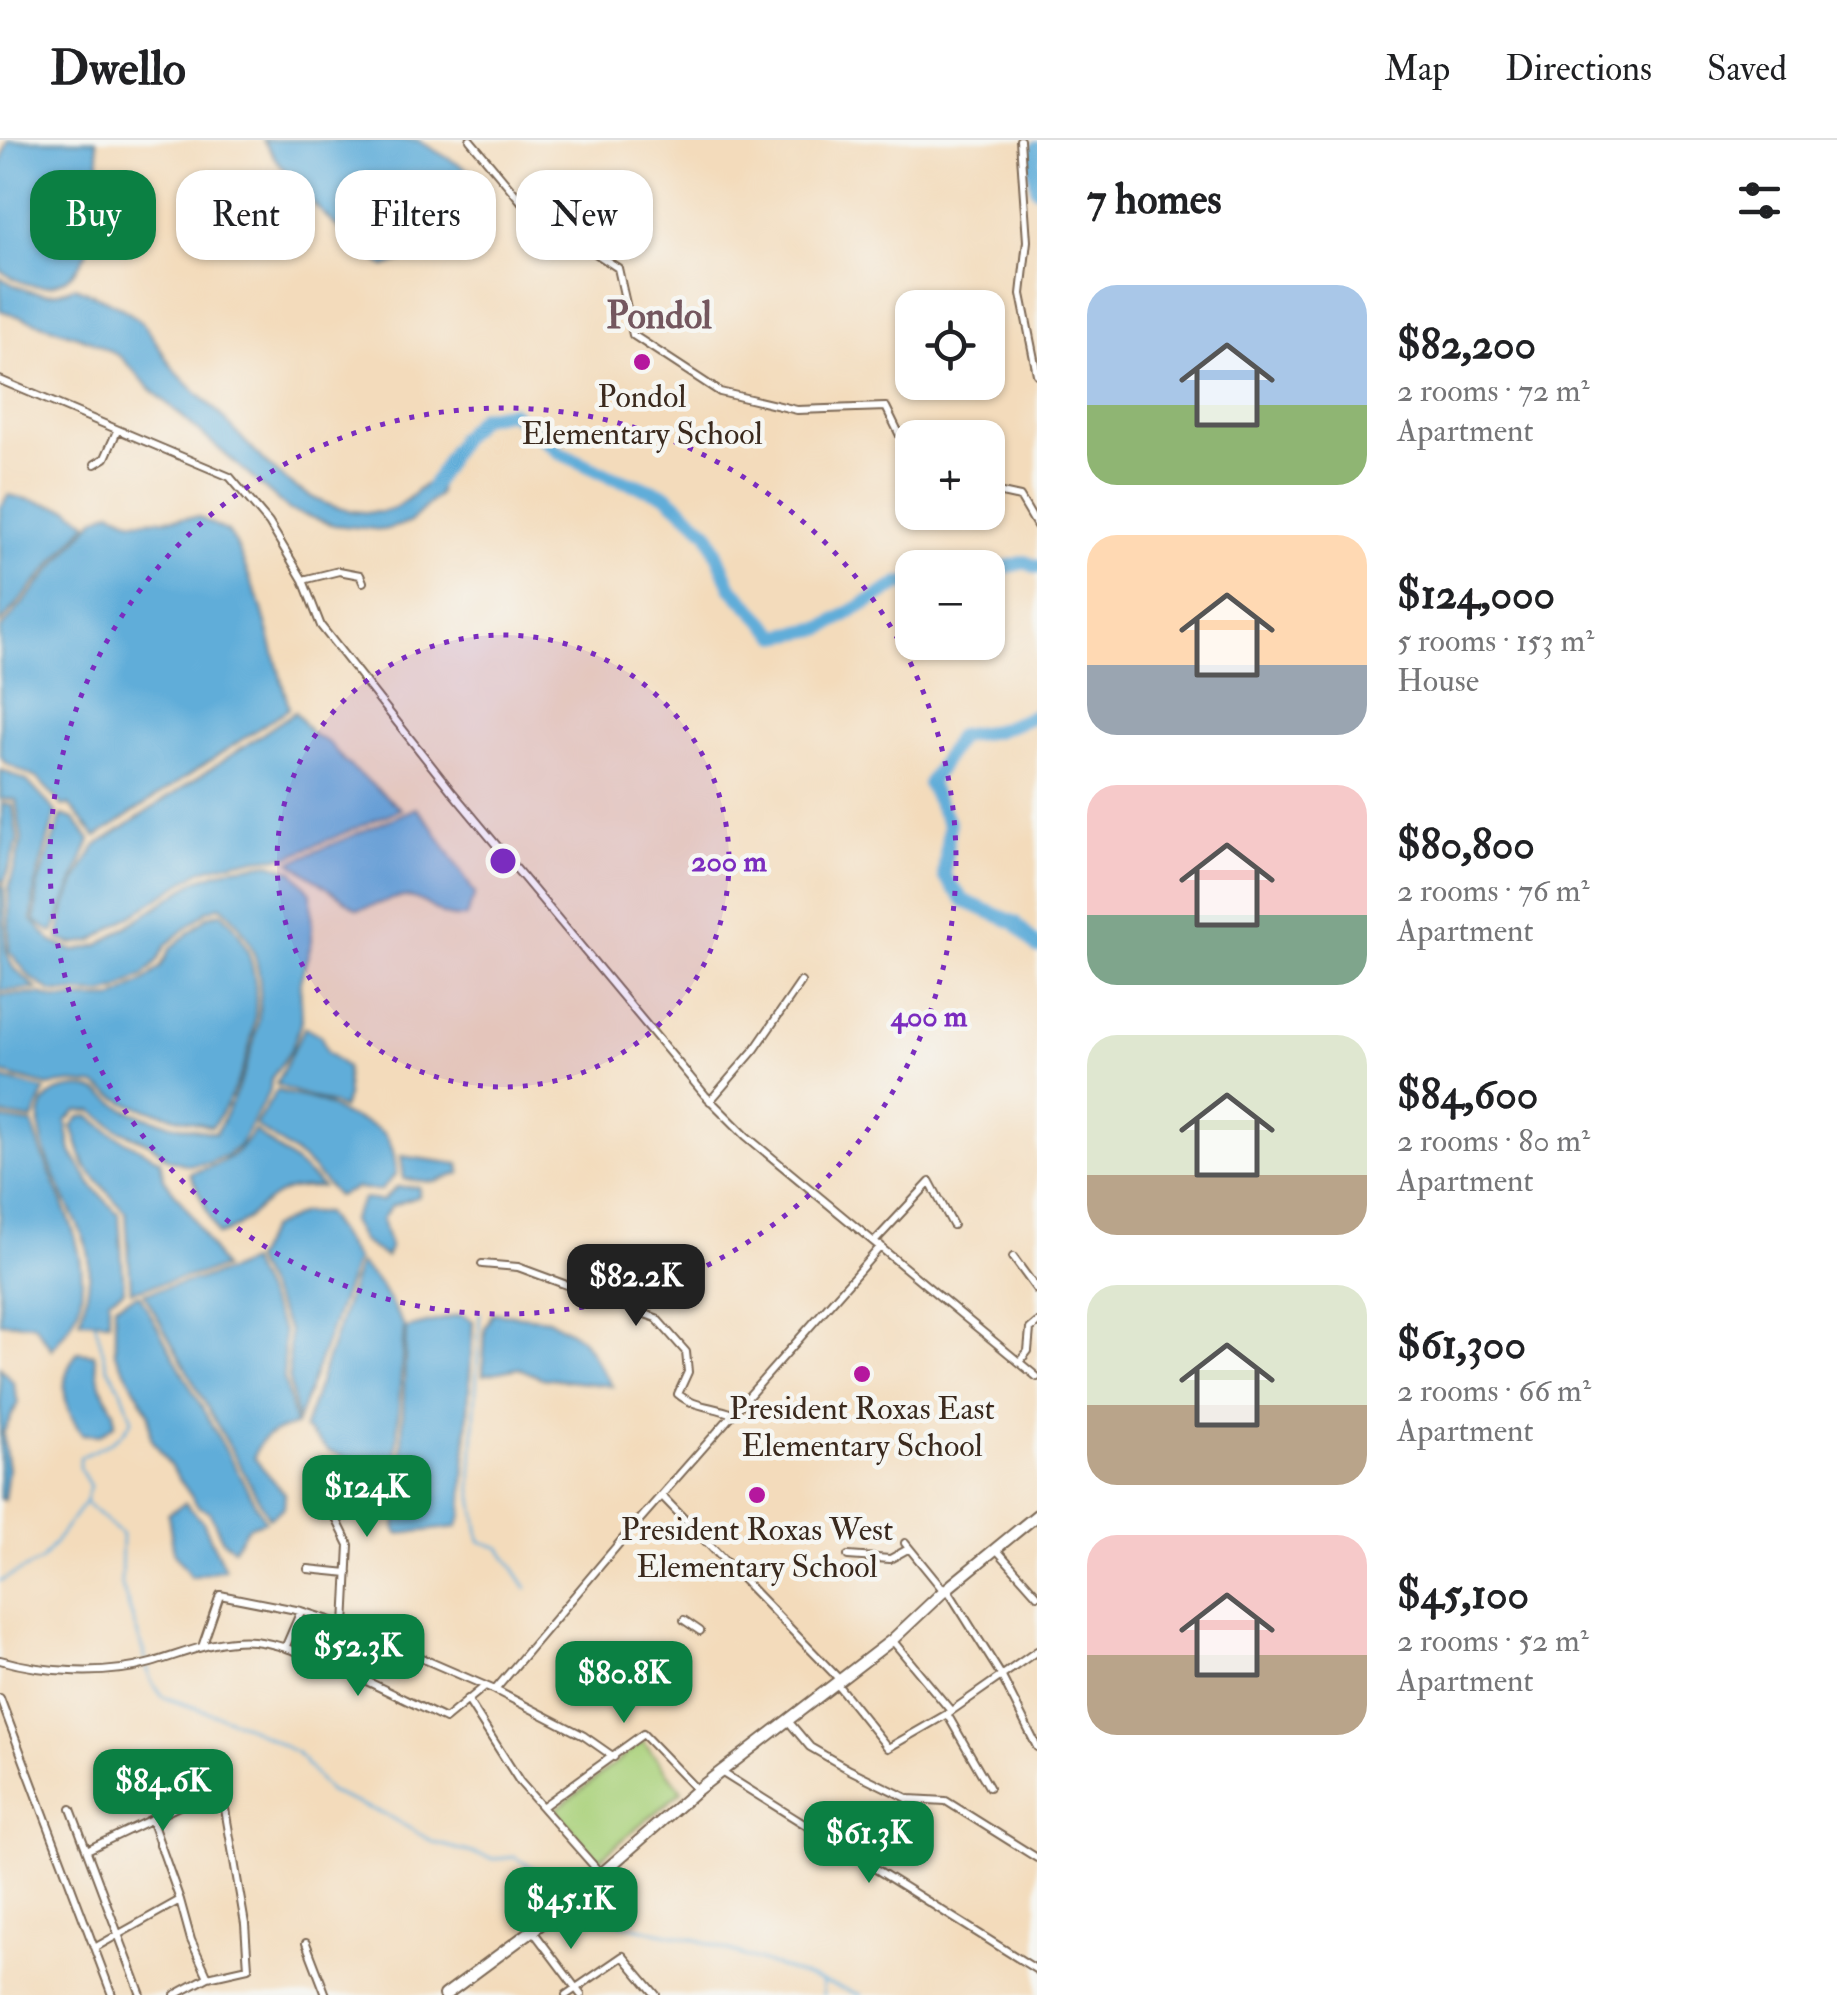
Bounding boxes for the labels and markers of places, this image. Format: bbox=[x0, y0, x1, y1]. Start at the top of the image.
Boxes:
marker: Pondol Elementary School bbox=[631, 351, 653, 373]
place label: Pondol Elementary School bbox=[521, 377, 763, 454]
centre of rings bbox=[485, 843, 521, 879]
pin: $82.2K bbox=[555, 1244, 717, 1329]
marker: President Roxas East Elementary School bbox=[851, 1363, 873, 1385]
place label: President Roxas East Elementary School bbox=[729, 1389, 995, 1466]
pin: $124K bbox=[297, 1455, 437, 1540]
marker: President Roxas West Elementary School bbox=[746, 1484, 768, 1506]
place label: President Roxas West Elementary School bbox=[621, 1510, 893, 1587]
pin: $52.3K bbox=[277, 1614, 439, 1699]
pin: $80.8K bbox=[543, 1641, 705, 1726]
pin: $84.6K bbox=[82, 1749, 244, 1834]
pin: $61.3K bbox=[788, 1801, 950, 1886]
pin: $45.1K bbox=[490, 1867, 652, 1952]

